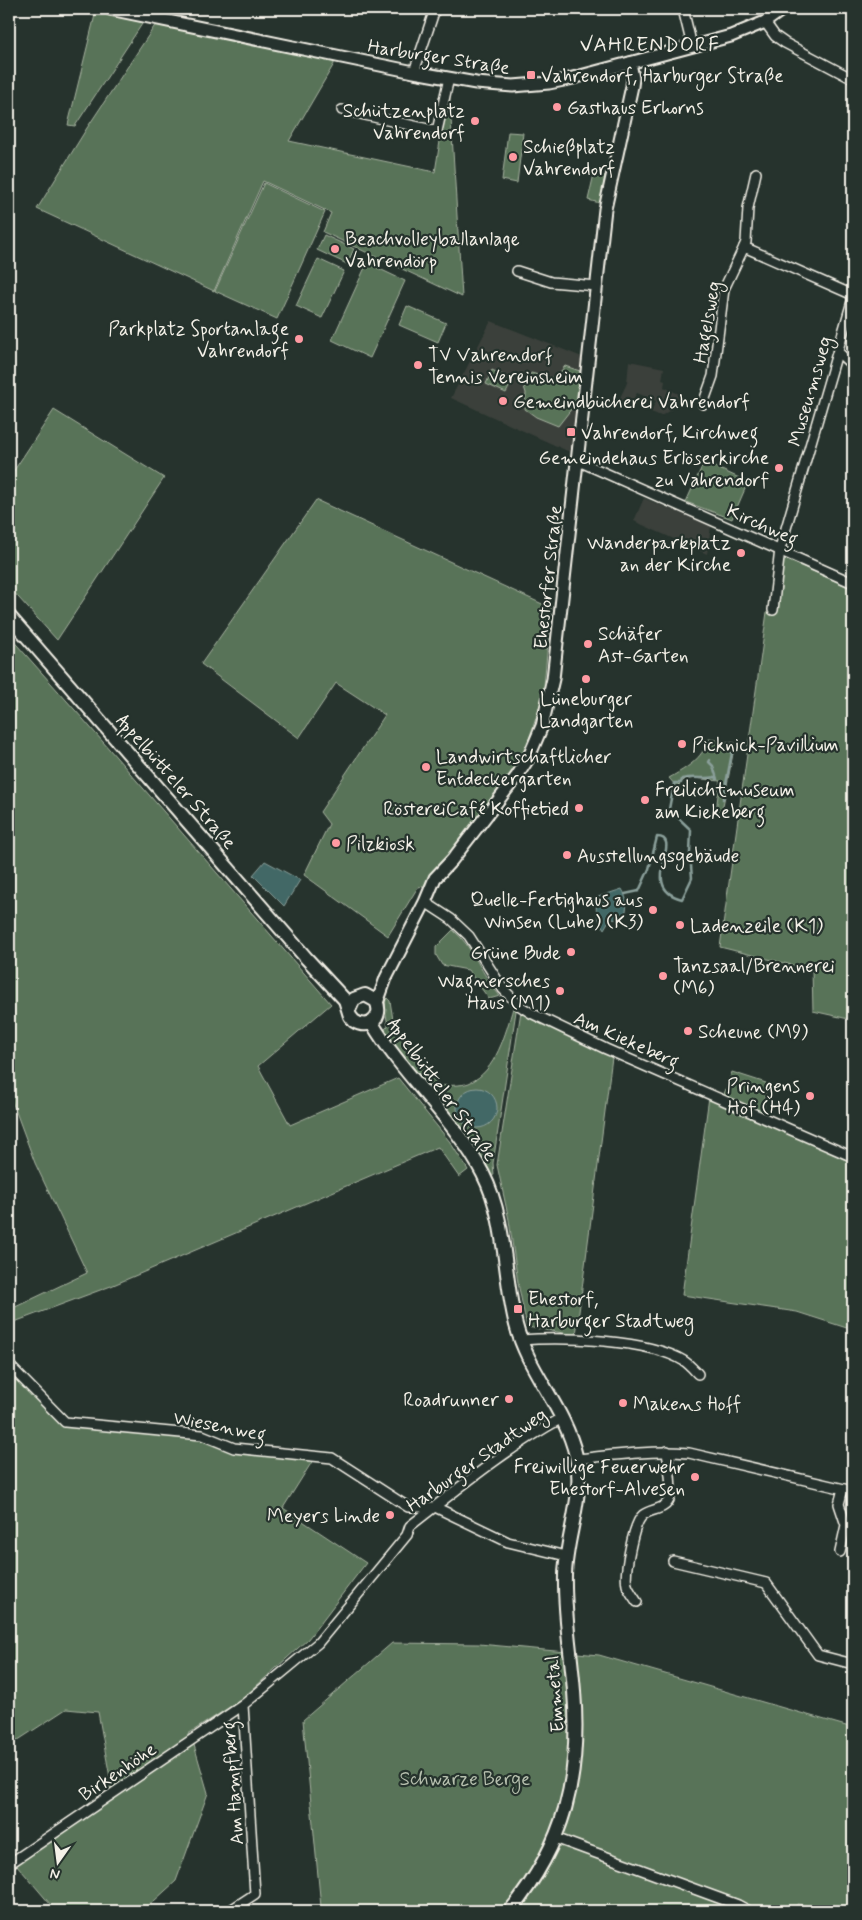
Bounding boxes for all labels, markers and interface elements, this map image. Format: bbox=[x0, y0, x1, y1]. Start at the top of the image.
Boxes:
district label: VAHRENDORF bbox=[580, 31, 720, 59]
street label: Harburger Straße bbox=[366, 34, 512, 84]
place label: Vahrendorf, Harburger Straße bbox=[541, 64, 784, 91]
marker: Vahrendorf, Harburger Straße bbox=[525, 69, 537, 81]
place label: Gasthaus Erhorns bbox=[567, 96, 704, 121]
place label: Schützenplatz Vahrendorf bbox=[343, 99, 465, 146]
marker: Gasthaus Erhorns bbox=[551, 101, 563, 113]
marker: Schützenplatz Vahrendorf bbox=[469, 115, 481, 127]
place label: Schießplatz Vahrendorf bbox=[523, 135, 615, 182]
marker: Schießplatz Vahrendorf bbox=[507, 151, 519, 163]
place label: Beachvolleyballanlage Vahrendörp bbox=[345, 227, 520, 274]
marker: Beachvolleyballanlage Vahrendörp bbox=[329, 243, 341, 255]
street label: Hagelsweg bbox=[688, 279, 730, 366]
place label: Parkplatz Sportanlage Vahrendorf bbox=[108, 317, 289, 364]
marker: Parkplatz Sportanlage Vahrendorf bbox=[293, 333, 305, 345]
street label: Museumsweg bbox=[783, 333, 840, 450]
place label: TV Vahrendorf Tennis Vereinsheim bbox=[428, 343, 583, 390]
marker: TV Vahrendorf Tennis Vereinsheim bbox=[412, 359, 424, 371]
place label: Gemeindbücherei Vahrendorf bbox=[513, 390, 750, 415]
marker: Gemeindbücherei Vahrendorf bbox=[497, 395, 509, 407]
place label: Vahrendorf, Kirchweg bbox=[581, 421, 758, 449]
marker: Vahrendorf, Kirchweg bbox=[565, 426, 577, 438]
place label: Gemeindehaus Erlöserkirche zu Vahrendorf bbox=[538, 446, 769, 493]
marker: Gemeindehaus Erlöserkirche zu Vahrendorf bbox=[773, 462, 785, 474]
street label: Kirchweg bbox=[722, 499, 802, 555]
street label: Ehestorfer Straße bbox=[528, 504, 568, 650]
place label: Wanderparkplatz an der Kirche bbox=[587, 531, 731, 578]
marker: Wanderparkplatz an der Kirche bbox=[735, 547, 747, 559]
place label: Schäfer Ast-Garten bbox=[598, 622, 689, 669]
marker: Schäfer Ast-Garten bbox=[582, 638, 594, 650]
marker: Lüneburger Landgarten bbox=[580, 673, 592, 685]
place label: Lüneburger Landgarten bbox=[539, 687, 633, 735]
street label: Appelbütteler Straße bbox=[109, 709, 242, 856]
place label: Picknick-Pavillium bbox=[692, 733, 839, 758]
marker: Picknick-Pavillium bbox=[676, 738, 688, 750]
place label: Landwirtschaftlicher Entdeckergarten bbox=[436, 745, 612, 793]
marker: Landwirtschaftlicher Entdeckergarten bbox=[420, 761, 432, 773]
place label: Freilichtmuseum am Kiekeberg bbox=[655, 778, 795, 828]
marker: Freilichtmuseum am Kiekeberg bbox=[639, 794, 651, 806]
place label: RöstereiCafé Koffietied bbox=[383, 797, 569, 822]
marker: RöstereiCafé Koffietied bbox=[573, 802, 585, 814]
place label: Pilzkiosk bbox=[346, 832, 415, 857]
marker: Pilzkiosk bbox=[330, 837, 342, 849]
place label: Ausstellungsgebäude bbox=[577, 844, 739, 871]
marker: Ausstellungsgebäude bbox=[561, 849, 573, 861]
place label: Quelle-Fertighaus aus Winsen (Luhe) (K3) bbox=[470, 888, 644, 935]
marker: Quelle-Fertighaus aus Winsen (Luhe) (K3) bbox=[647, 904, 659, 916]
place label: Ladenzeile (K1) bbox=[690, 914, 823, 939]
marker: Ladenzeile (K1) bbox=[674, 919, 686, 931]
place label: Grüne Bude bbox=[471, 941, 561, 966]
marker: Grüne Bude bbox=[565, 946, 577, 958]
place label: Tanzsaal/Brennerei (M6) bbox=[673, 954, 835, 1001]
place label: Wagnersches Haus (M1) bbox=[438, 969, 551, 1016]
marker: Tanzsaal/Brennerei (M6) bbox=[657, 970, 669, 982]
marker: Wagnersches Haus (M1) bbox=[554, 985, 566, 997]
street label: Am Kiekeberg bbox=[569, 1006, 683, 1077]
street label: Appelbütteler Straße bbox=[380, 1013, 502, 1168]
place label: Scheune (M9) bbox=[698, 1020, 808, 1045]
marker: Scheune (M9) bbox=[682, 1025, 694, 1037]
place label: Pringens Hof (H4) bbox=[727, 1074, 800, 1121]
marker: Pringens Hof (H4) bbox=[804, 1090, 816, 1102]
place label: Ehestorf, Harburger Stadtweg bbox=[528, 1287, 694, 1337]
marker: Ehestorf, Harburger Stadtweg bbox=[512, 1303, 524, 1315]
place label: Roadrunner bbox=[403, 1388, 499, 1413]
place label: Makens Hoff bbox=[633, 1392, 741, 1417]
marker: Roadrunner bbox=[503, 1393, 515, 1405]
marker: Makens Hoff bbox=[617, 1397, 629, 1409]
street label: Harburger Stadtweg bbox=[402, 1402, 554, 1521]
street label: Wiesenweg bbox=[171, 1405, 268, 1451]
place label: Freiwillige Feuerwehr Ehestorf-Alvesen bbox=[514, 1455, 685, 1502]
marker: Freiwillige Feuerwehr Ehestorf-Alvesen bbox=[689, 1471, 701, 1483]
place label: Meyers Linde bbox=[267, 1504, 380, 1529]
marker: Meyers Linde bbox=[384, 1509, 396, 1521]
street label: Emmetal bbox=[540, 1654, 571, 1733]
street label: Am Hampfberg bbox=[217, 1720, 253, 1846]
street label: Birkenhöhe bbox=[74, 1737, 161, 1807]
park label: Schwarze Berge bbox=[400, 1767, 530, 1794]
north arrow bbox=[32, 1838, 82, 1888]
text: N bbox=[48, 1864, 62, 1884]

